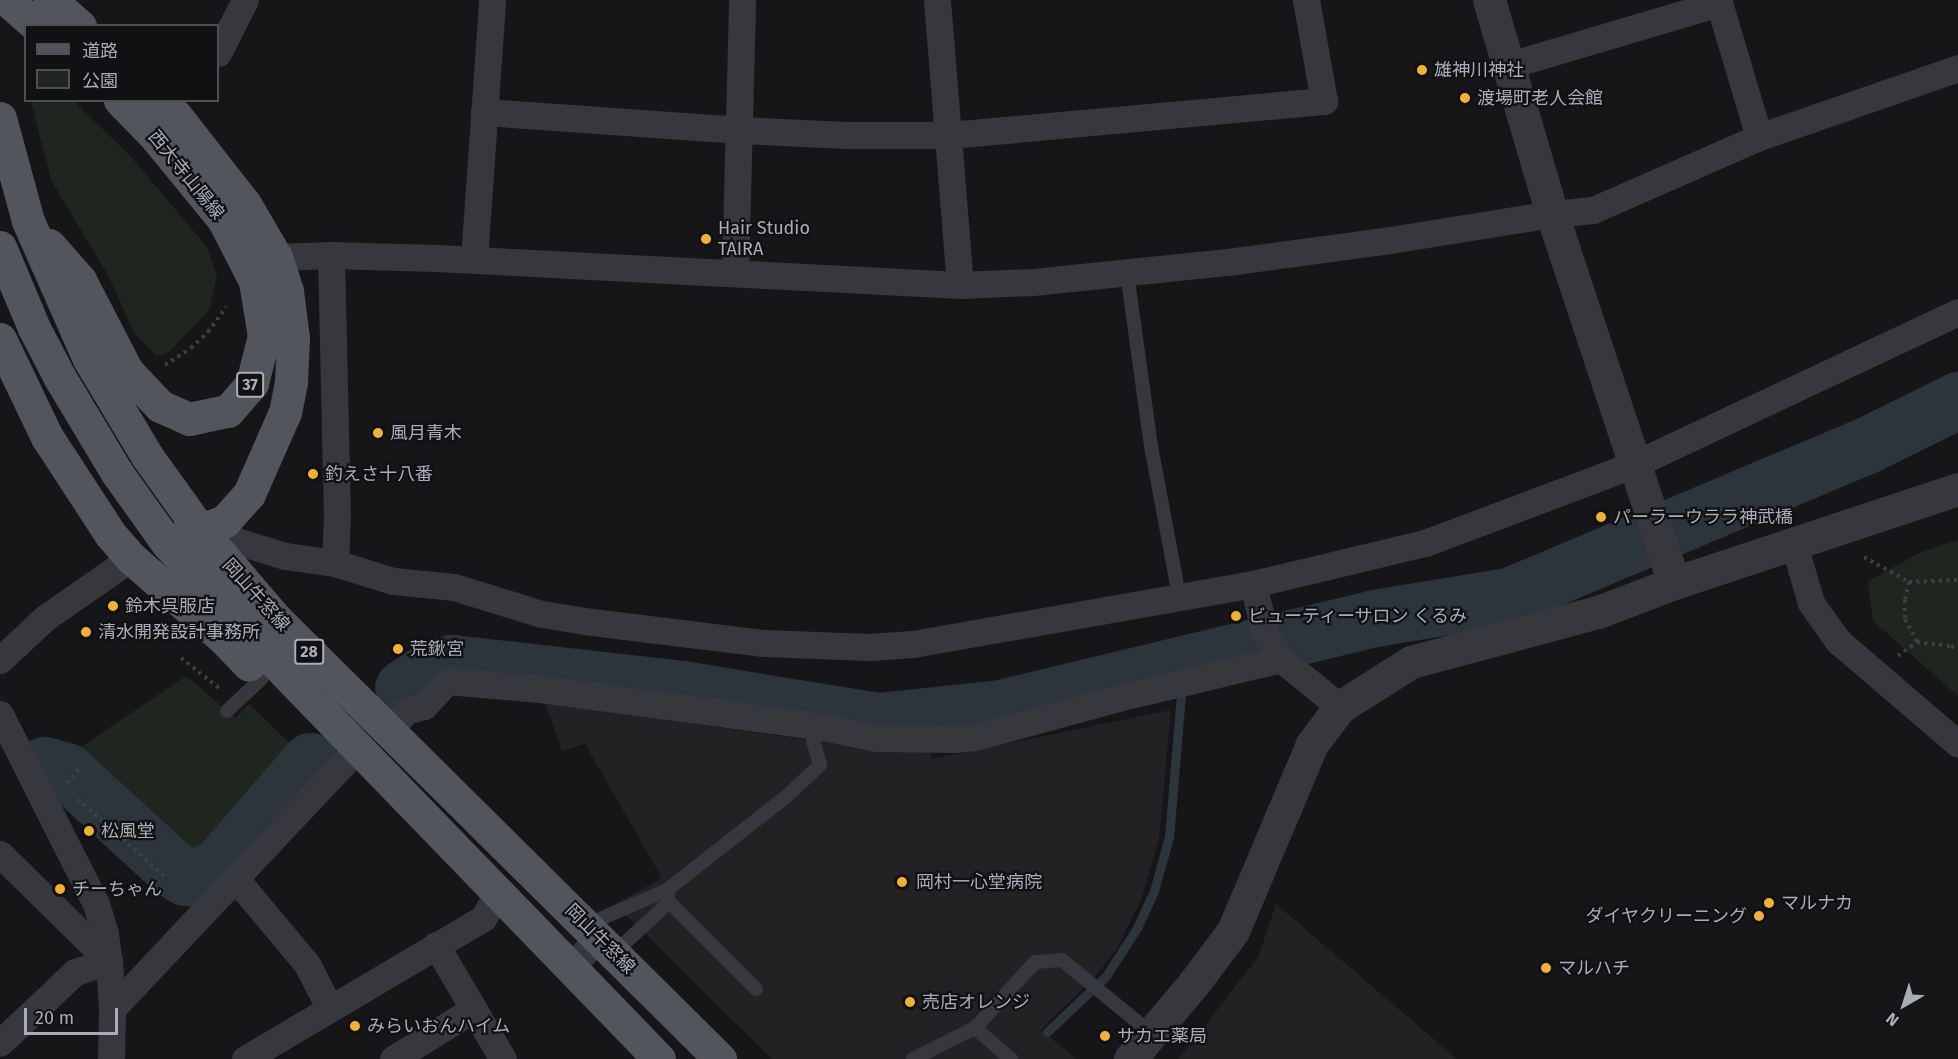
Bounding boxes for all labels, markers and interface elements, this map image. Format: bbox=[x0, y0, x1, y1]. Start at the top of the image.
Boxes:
legend bbox=[24, 24, 219, 102]
text: 道路 bbox=[82, 40, 118, 62]
place label: 雄神川神社 bbox=[1434, 59, 1524, 81]
marker: 雄神川神社 bbox=[1415, 63, 1429, 77]
text: 公園 bbox=[82, 70, 118, 92]
place label: 渡場町老人会館 bbox=[1477, 87, 1603, 109]
marker: 渡場町老人会館 bbox=[1458, 91, 1472, 105]
street label: 西大寺山陽線 bbox=[144, 126, 228, 224]
place label: Hair Studio TAIRA bbox=[718, 218, 810, 260]
marker: Hair Studio TAIRA bbox=[699, 232, 713, 246]
road number: 37 bbox=[235, 372, 265, 398]
place label: 風月青木 bbox=[390, 422, 462, 444]
marker: 風月青木 bbox=[371, 426, 385, 440]
place label: 釣えさ十八番 bbox=[325, 463, 433, 485]
marker: 釣えさ十八番 bbox=[306, 467, 320, 481]
place label: パーラーウララ神武橋 bbox=[1613, 506, 1793, 528]
marker: パーラーウララ神武橋 bbox=[1594, 510, 1608, 524]
street label: 岡山牛窓線 bbox=[218, 554, 294, 636]
place label: 鈴木呉服店 bbox=[125, 595, 215, 617]
marker: 鈴木呉服店 bbox=[106, 599, 120, 613]
place label: ビューティーサロン くるみ bbox=[1248, 605, 1469, 627]
marker: ビューティーサロン くるみ bbox=[1229, 609, 1243, 623]
place label: 清水開発設計事務所 bbox=[98, 621, 260, 643]
marker: 清水開発設計事務所 bbox=[79, 625, 93, 639]
place label: 荒鍬宮 bbox=[410, 638, 464, 660]
road number: 28 bbox=[294, 639, 324, 665]
marker: 荒鍬宮 bbox=[391, 642, 405, 656]
place label: 松風堂 bbox=[101, 820, 155, 842]
marker: 松風堂 bbox=[82, 824, 96, 838]
place label: 岡村一心堂病院 bbox=[916, 871, 1042, 893]
marker: 岡村一心堂病院 bbox=[893, 873, 911, 891]
place label: チーちゃん bbox=[72, 878, 162, 900]
marker: チーちゃん bbox=[53, 882, 67, 896]
place label: マルナカ bbox=[1781, 892, 1853, 914]
marker: マルナカ bbox=[1762, 896, 1776, 910]
street label: 岡山牛窓線 bbox=[561, 900, 639, 978]
place label: ダイヤクリーニング bbox=[1585, 905, 1747, 927]
marker: ダイヤクリーニング bbox=[1752, 909, 1766, 923]
place label: マルハチ bbox=[1558, 957, 1630, 979]
marker: マルハチ bbox=[1539, 961, 1553, 975]
north arrow bbox=[1874, 975, 1934, 1035]
place label: 売店オレンジ bbox=[922, 991, 1030, 1013]
marker: 売店オレンジ bbox=[903, 995, 917, 1009]
scale bar bbox=[27, 996, 122, 1034]
text: 20 m bbox=[35, 1007, 74, 1029]
text: N bbox=[1882, 1009, 1902, 1030]
place label: みらいおんハイム bbox=[367, 1015, 511, 1037]
marker: みらいおんハイム bbox=[348, 1019, 362, 1033]
place label: サカエ薬局 bbox=[1117, 1025, 1207, 1047]
marker: サカエ薬局 bbox=[1098, 1029, 1112, 1043]

